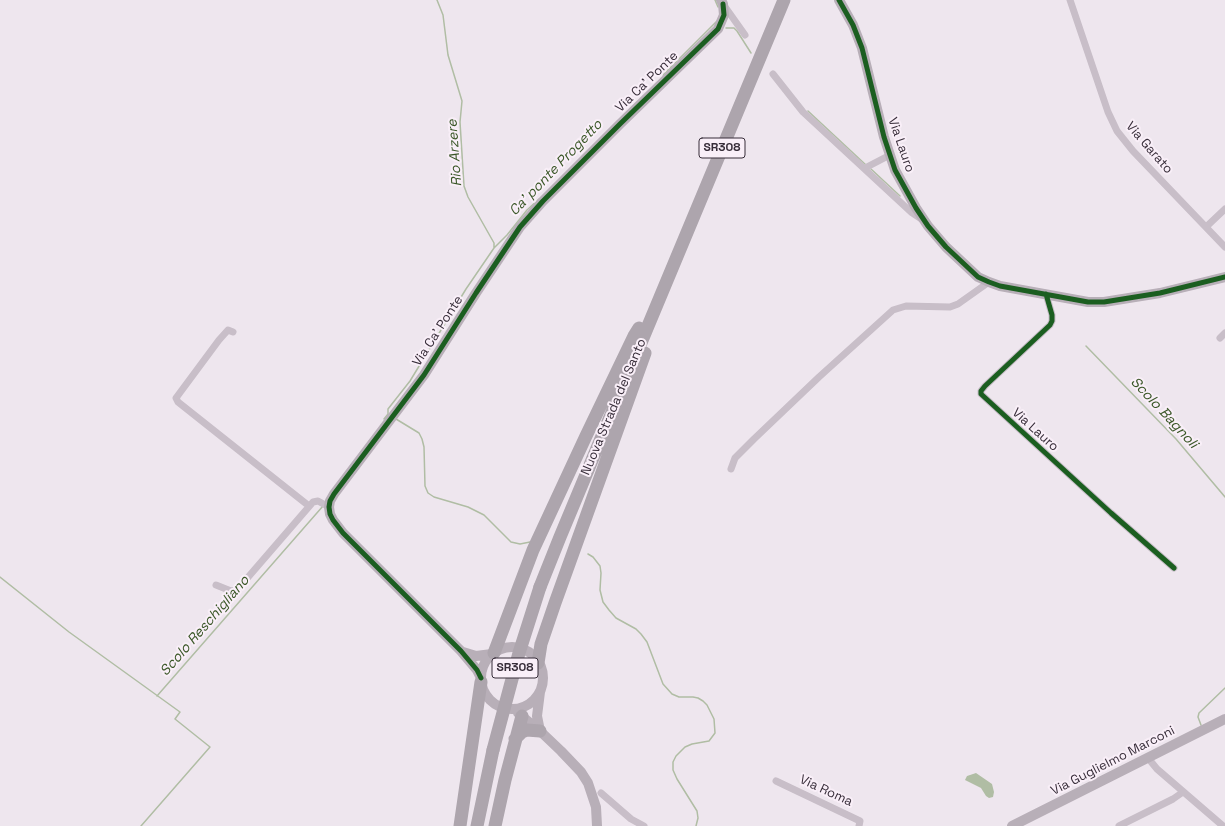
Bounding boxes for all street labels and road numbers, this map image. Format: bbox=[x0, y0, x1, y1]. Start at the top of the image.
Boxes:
street label: Via Ca' Ponte bbox=[612, 48, 682, 116]
street label: Via Lauro bbox=[884, 115, 918, 175]
street label: Via Garato bbox=[1122, 119, 1176, 177]
road number: SR308 bbox=[699, 138, 745, 158]
street label: Via Ca' Ponte bbox=[409, 293, 467, 369]
street label: Nuova Strada del Santo bbox=[578, 336, 650, 478]
street label: Via Lauro bbox=[1009, 405, 1061, 455]
road number: SR308 bbox=[492, 658, 538, 678]
street label: Via Guglielmo Marconi bbox=[1048, 723, 1178, 799]
street label: Via Roma bbox=[797, 772, 855, 810]

